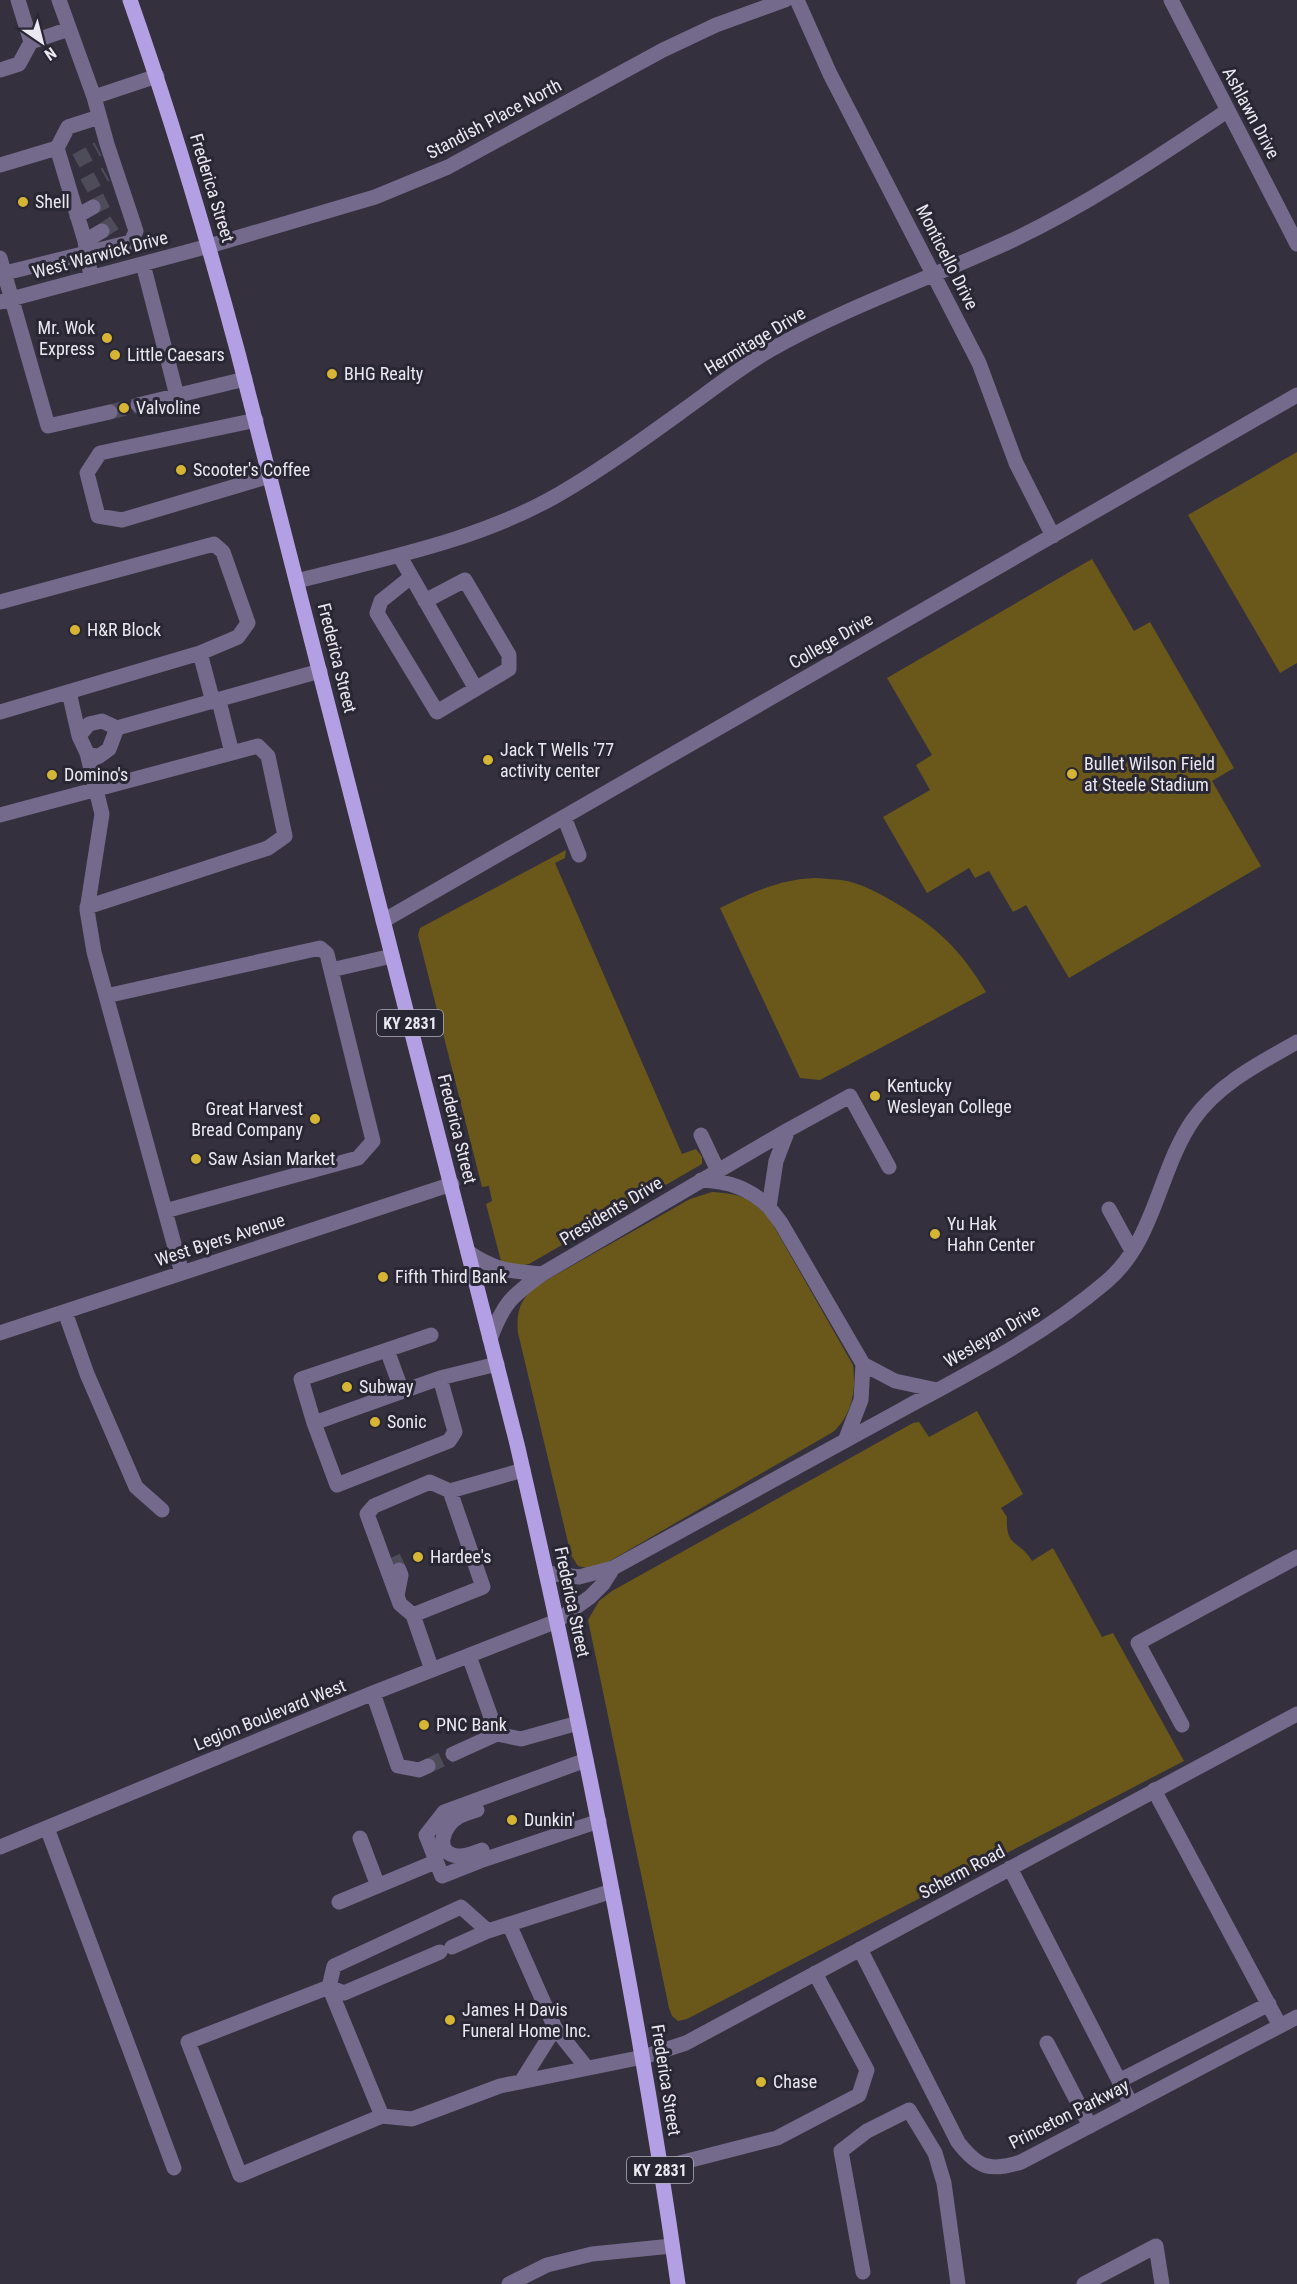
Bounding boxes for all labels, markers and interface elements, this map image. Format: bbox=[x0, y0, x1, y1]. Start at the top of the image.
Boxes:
north arrow bbox=[12, 12, 72, 72]
text: N bbox=[41, 43, 60, 64]
street label: Ashlawn Drive bbox=[1219, 63, 1284, 162]
street label: Standish Place North bbox=[423, 74, 565, 163]
street label: Frederica Street bbox=[186, 131, 239, 245]
place label: Shell bbox=[35, 191, 70, 212]
marker: Shell bbox=[16, 195, 30, 209]
street label: Monticello Drive bbox=[912, 201, 983, 313]
street label: West Warwick Drive bbox=[30, 226, 170, 283]
street label: Hermitage Drive bbox=[700, 302, 809, 379]
place label: Mr. Wok Express bbox=[38, 317, 95, 359]
marker: Mr. Wok Express bbox=[100, 331, 114, 345]
place label: Little Caesars bbox=[127, 344, 225, 365]
marker: Little Caesars bbox=[108, 348, 122, 362]
place label: BHG Realty bbox=[344, 363, 424, 384]
marker: BHG Realty bbox=[325, 367, 339, 381]
place label: Valvoline bbox=[136, 397, 200, 418]
marker: Valvoline bbox=[117, 401, 131, 415]
place label: Scooter's Coffee bbox=[193, 459, 310, 480]
marker: Scooter's Coffee bbox=[174, 463, 188, 477]
street label: Frederica Street bbox=[314, 601, 361, 715]
street label: College Drive bbox=[785, 608, 876, 673]
place label: H&R Block bbox=[87, 619, 161, 640]
marker: H&R Block bbox=[68, 623, 82, 637]
place label: Jack T Wells '77 activity center bbox=[500, 739, 614, 781]
marker: Jack T Wells '77 activity center bbox=[481, 753, 495, 767]
place label: Bullet Wilson Field at Steele Stadium bbox=[1084, 753, 1215, 795]
place label: Domino's bbox=[64, 764, 128, 785]
marker: Bullet Wilson Field at Steele Stadium bbox=[1065, 767, 1079, 781]
marker: Domino's bbox=[45, 768, 59, 782]
road number: KY 2831 bbox=[377, 1010, 443, 1036]
street label: Frederica Street bbox=[434, 1072, 481, 1186]
place label: Kentucky Wesleyan College bbox=[887, 1075, 1012, 1117]
marker: Kentucky Wesleyan College bbox=[868, 1089, 882, 1103]
place label: Great Harvest Bread Company bbox=[191, 1098, 303, 1140]
marker: Great Harvest Bread Company bbox=[308, 1112, 322, 1126]
place label: Saw Asian Market bbox=[208, 1148, 335, 1169]
marker: Saw Asian Market bbox=[189, 1152, 203, 1166]
street label: Presidents Drive bbox=[556, 1172, 666, 1249]
street label: West Byers Avenue bbox=[152, 1209, 287, 1270]
place label: Yu Hak Hahn Center bbox=[947, 1213, 1035, 1255]
marker: Yu Hak Hahn Center bbox=[928, 1227, 942, 1241]
place label: Fifth Third Bank bbox=[395, 1266, 507, 1287]
marker: Fifth Third Bank bbox=[376, 1270, 390, 1284]
street label: Wesleyan Drive bbox=[940, 1300, 1043, 1371]
place label: Subway bbox=[359, 1376, 414, 1397]
marker: Subway bbox=[340, 1380, 354, 1394]
place label: Sonic bbox=[387, 1411, 427, 1432]
marker: Sonic bbox=[368, 1415, 382, 1429]
street label: Frederica Street bbox=[551, 1545, 594, 1659]
place label: Hardee's bbox=[430, 1546, 491, 1567]
marker: Hardee's bbox=[411, 1550, 425, 1564]
street label: Legion Boulevard West bbox=[191, 1674, 349, 1755]
place label: PNC Bank bbox=[436, 1714, 507, 1735]
marker: PNC Bank bbox=[417, 1718, 431, 1732]
place label: Dunkin' bbox=[524, 1809, 575, 1830]
marker: Dunkin' bbox=[505, 1813, 519, 1827]
street label: Scherm Road bbox=[915, 1840, 1008, 1903]
place label: James H Davis Funeral Home Inc. bbox=[462, 1999, 591, 2041]
marker: James H Davis Funeral Home Inc. bbox=[443, 2013, 457, 2027]
street label: Frederica Street bbox=[647, 2023, 686, 2137]
place label: Chase bbox=[773, 2071, 817, 2092]
street label: Princeton Parkway bbox=[1005, 2074, 1133, 2153]
marker: Chase bbox=[754, 2075, 768, 2089]
road number: KY 2831 bbox=[627, 2157, 693, 2183]

